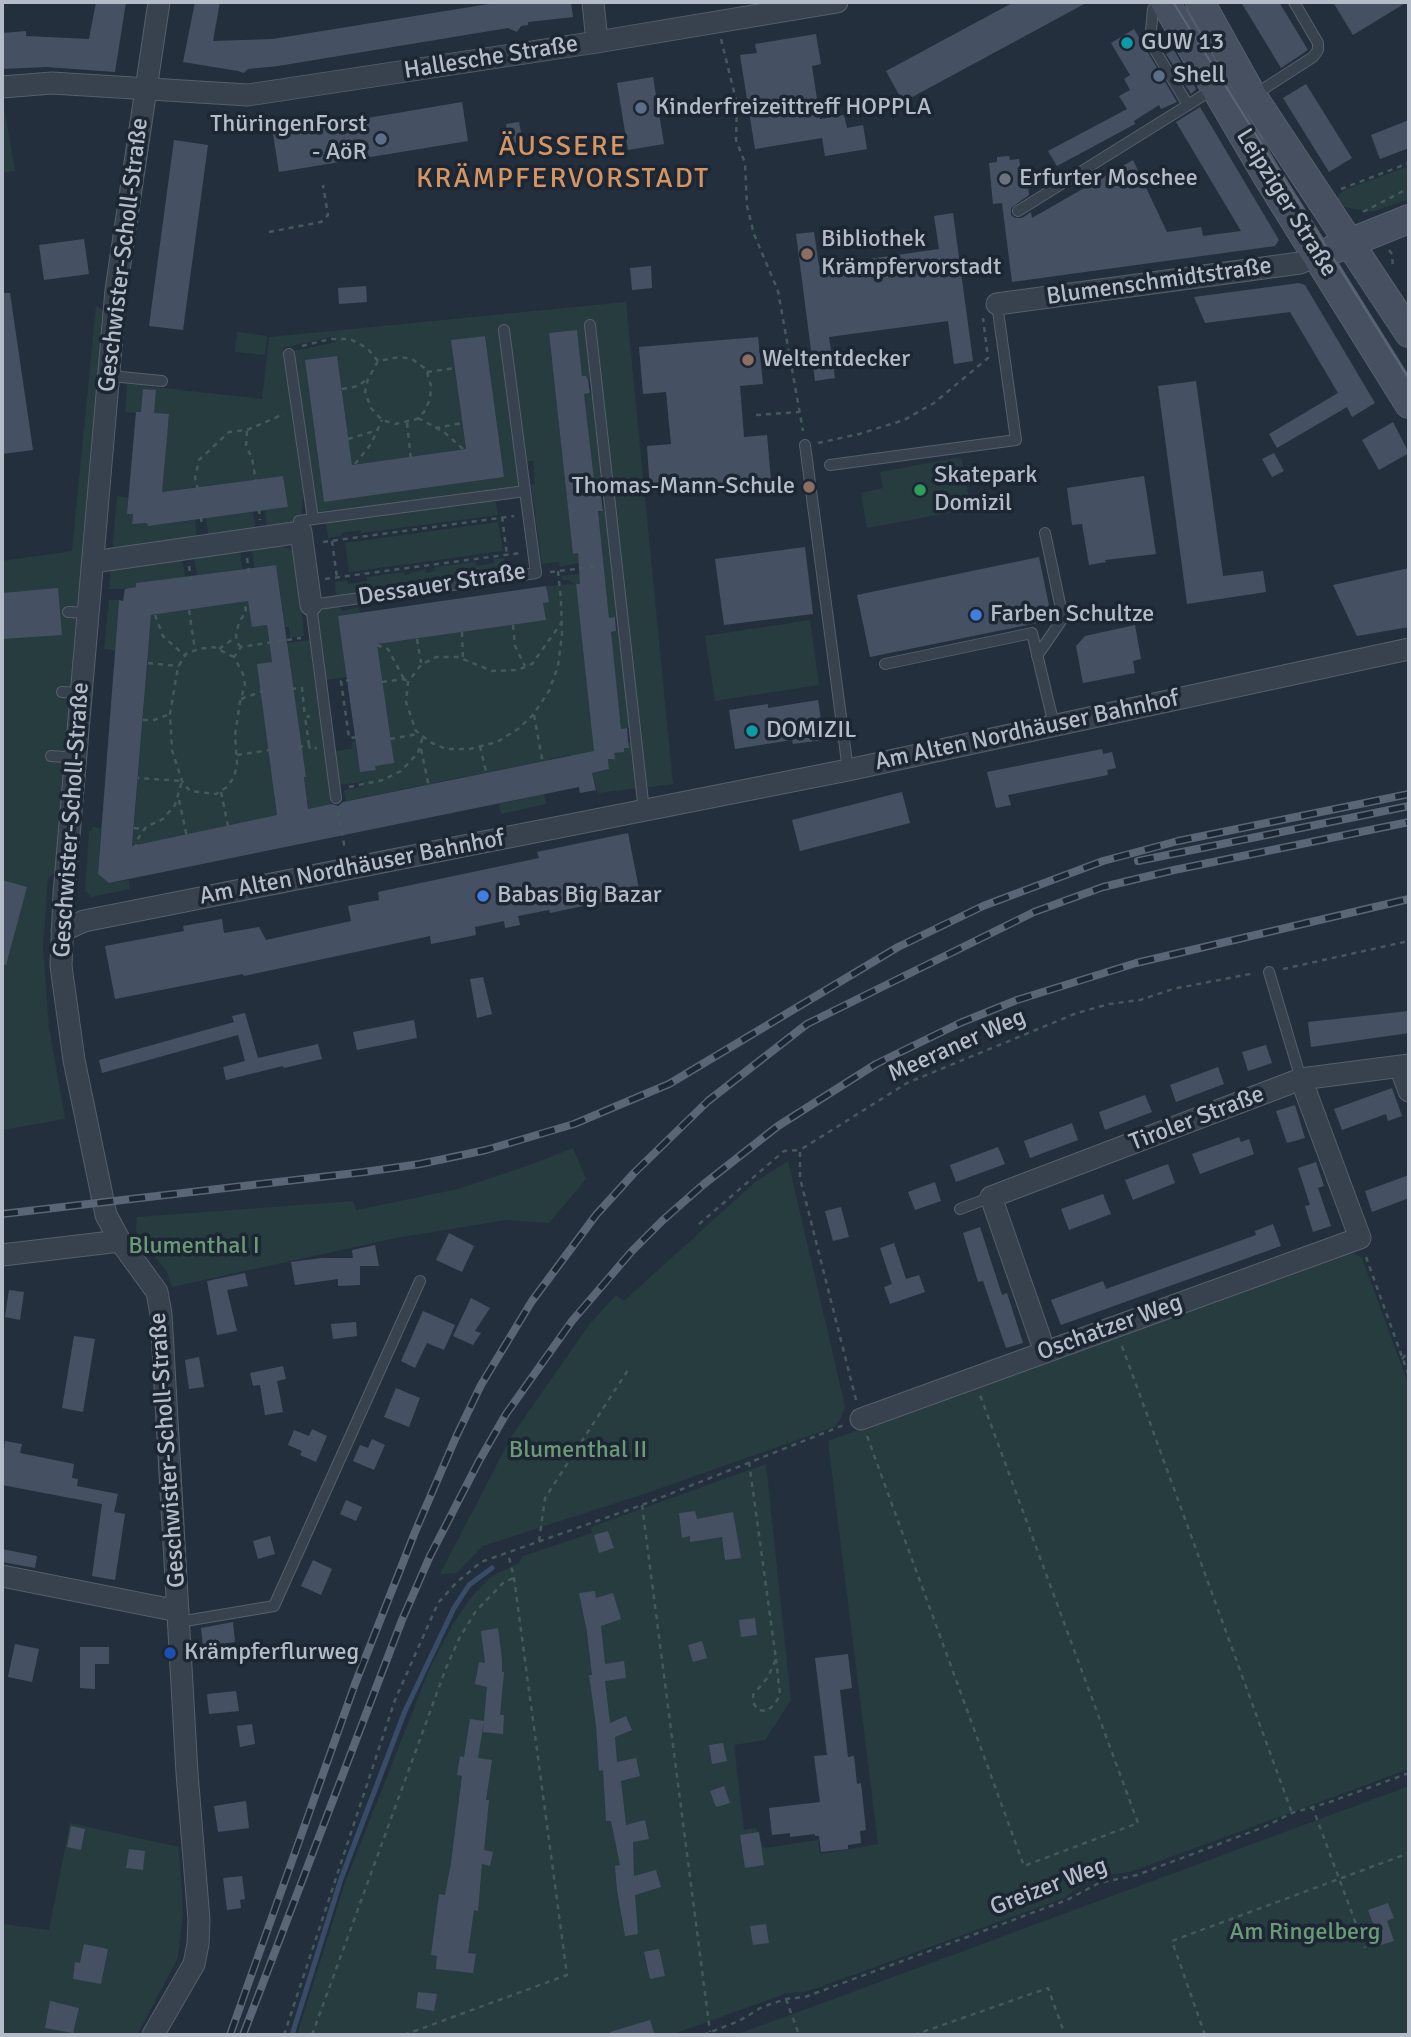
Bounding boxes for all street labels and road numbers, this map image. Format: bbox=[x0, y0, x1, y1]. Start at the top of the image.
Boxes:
street label: Hallesche Straße bbox=[402, 30, 580, 86]
street label: Geschwister-Scholl-Straße bbox=[93, 116, 155, 394]
street label: Leipziger Straße bbox=[1229, 124, 1343, 282]
street label: Blumenschmidtstraße bbox=[1045, 252, 1273, 312]
street label: Dessauer Straße bbox=[356, 558, 528, 612]
street label: Geschwister-Scholl-Straße bbox=[48, 681, 96, 959]
street label: Am Alten Nordhäuser Bahnhof bbox=[872, 685, 1182, 777]
street label: Am Alten Nordhäuser Bahnhof bbox=[197, 824, 507, 912]
street label: Meeraner Weg bbox=[884, 1003, 1030, 1089]
street label: Tiroler Straße bbox=[1126, 1080, 1268, 1158]
street label: Oschatzer Weg bbox=[1034, 1288, 1186, 1368]
street label: Geschwister-Scholl-Straße bbox=[144, 1311, 192, 1589]
street label: Greizer Weg bbox=[986, 1852, 1112, 1922]

